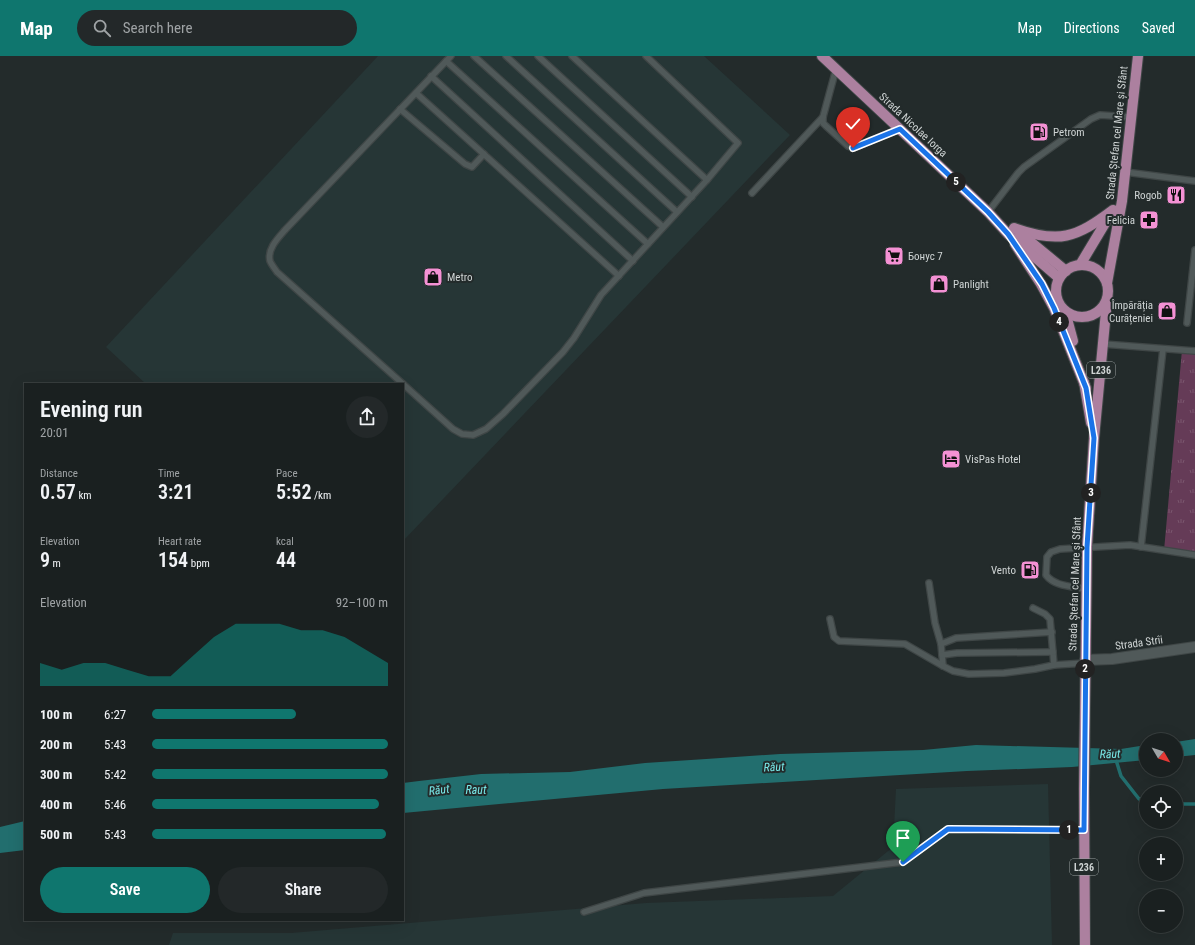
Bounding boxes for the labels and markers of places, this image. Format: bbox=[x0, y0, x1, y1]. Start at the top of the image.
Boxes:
pin bbox=[836, 107, 870, 148]
fuel station icon: Petrom bbox=[1028, 121, 1050, 143]
place label: Petrom bbox=[1053, 126, 1085, 139]
pin: 5 bbox=[946, 172, 966, 192]
restaurant icon: Rogob bbox=[1165, 184, 1187, 206]
place label: Rogob bbox=[1134, 189, 1162, 202]
pharmacy icon: Felicia bbox=[1138, 209, 1160, 231]
place label: Felicia bbox=[1107, 214, 1135, 227]
supermarket icon: Бонус 7 bbox=[883, 245, 905, 267]
place label: Бонус 7 bbox=[908, 250, 943, 263]
shop icon: Metro bbox=[422, 266, 444, 288]
place label: Metro bbox=[447, 271, 473, 284]
shop icon: Panlight bbox=[928, 273, 950, 295]
place label: Panlight bbox=[953, 278, 989, 291]
place label: Împărăția Curățeniei bbox=[1109, 299, 1153, 325]
shop icon: Împărăția Curățeniei bbox=[1156, 300, 1178, 322]
pin: 4 bbox=[1049, 312, 1069, 332]
hotel icon: VisPas Hotel bbox=[940, 448, 962, 470]
place label: VisPas Hotel bbox=[965, 453, 1021, 466]
pin: 3 bbox=[1081, 483, 1101, 503]
fuel station icon: Vento bbox=[1019, 559, 1041, 581]
place label: Vento bbox=[991, 564, 1016, 577]
pin: 2 bbox=[1075, 659, 1095, 679]
pin: 1 bbox=[1059, 820, 1079, 840]
pin bbox=[886, 821, 920, 862]

